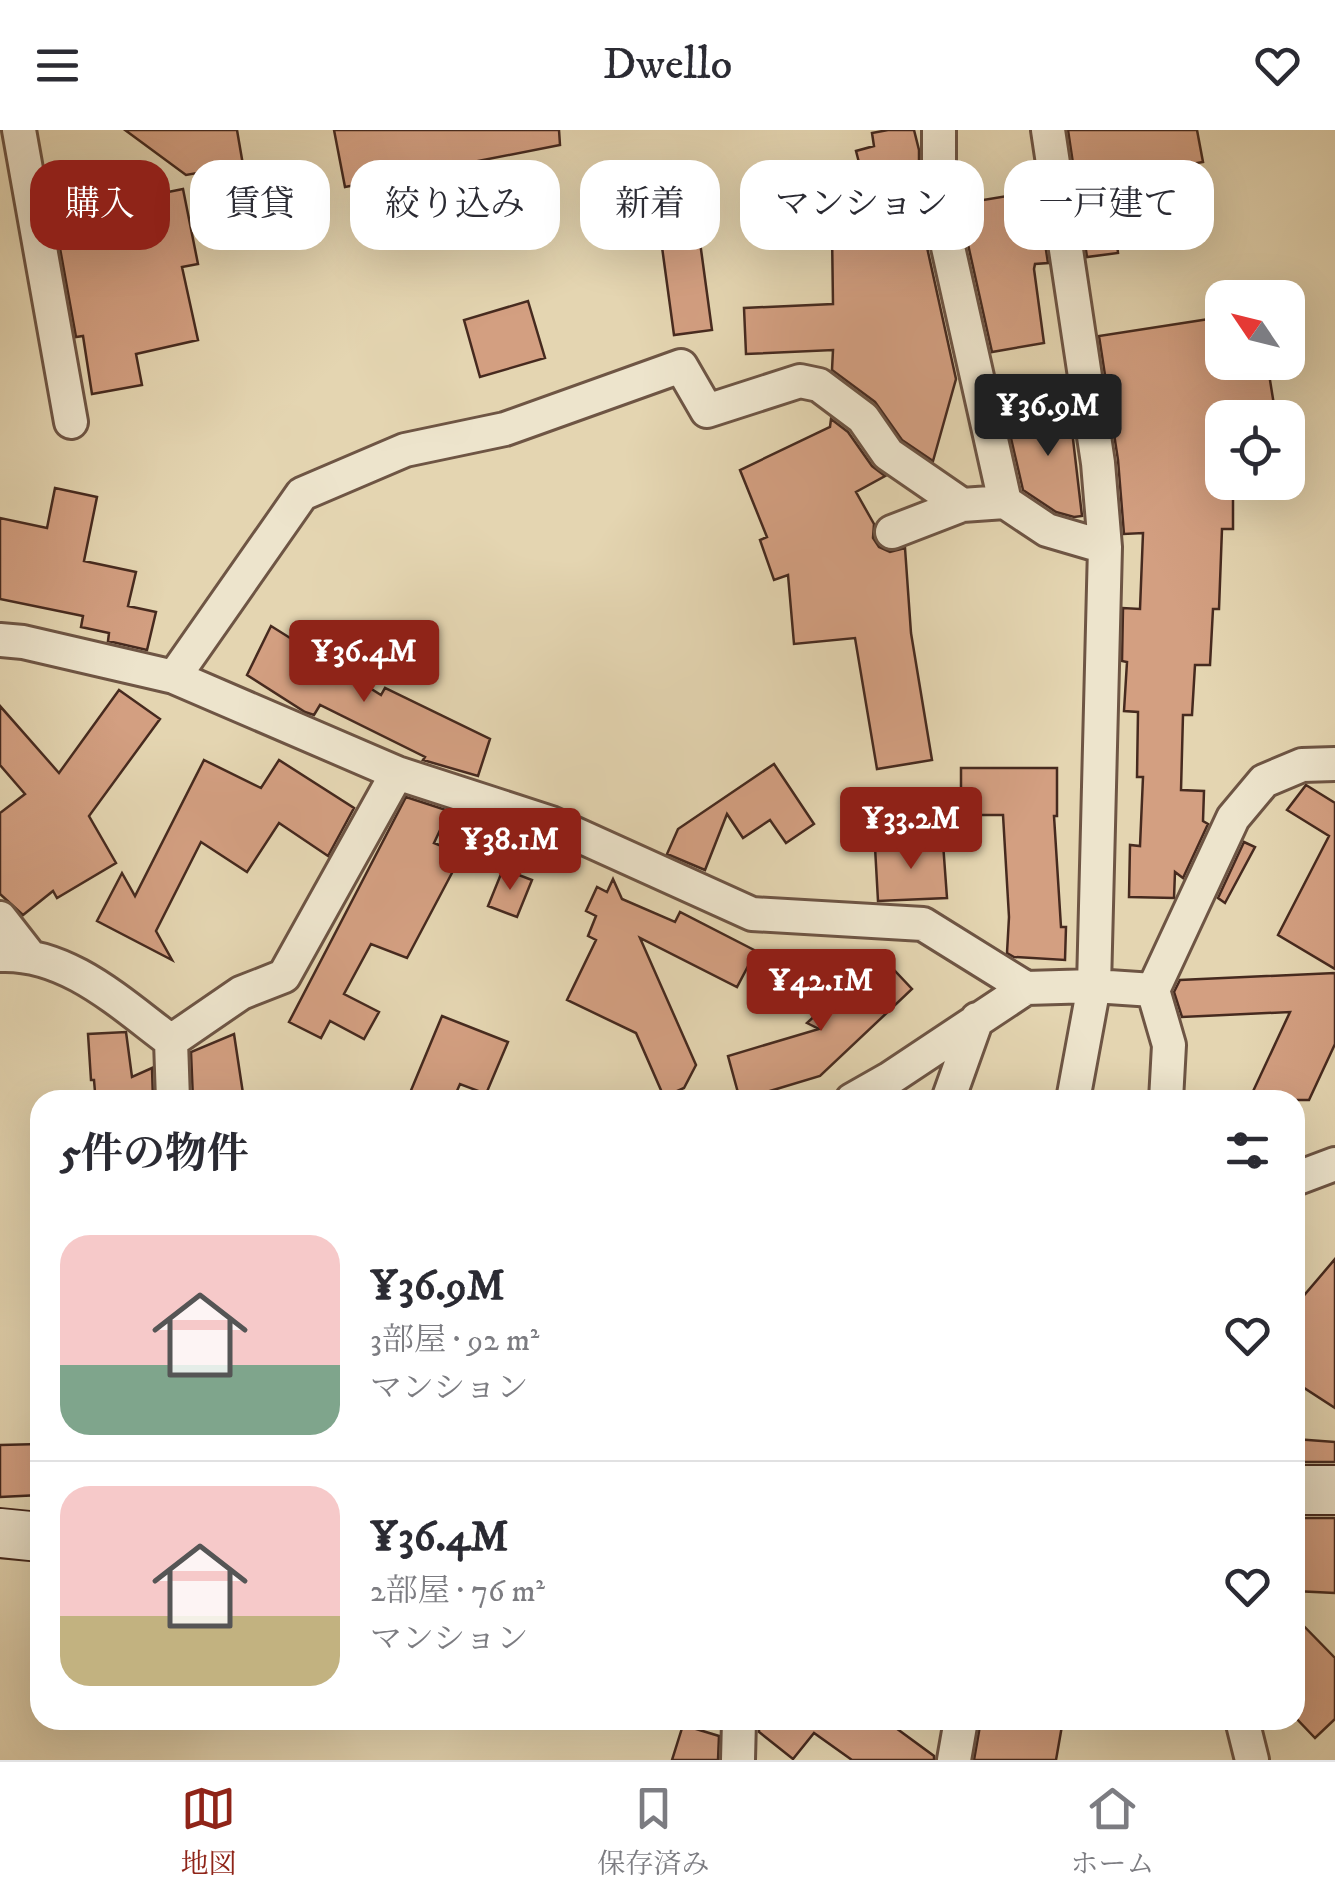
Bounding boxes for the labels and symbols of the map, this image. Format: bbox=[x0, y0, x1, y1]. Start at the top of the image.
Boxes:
north arrow bbox=[1205, 280, 1305, 380]
pin: ¥36.9M bbox=[967, 374, 1129, 459]
pin: ¥36.4M bbox=[283, 620, 445, 705]
pin: ¥33.2M bbox=[830, 787, 992, 872]
pin: ¥38.1M bbox=[429, 808, 591, 893]
pin: ¥42.1M bbox=[740, 949, 902, 1034]

